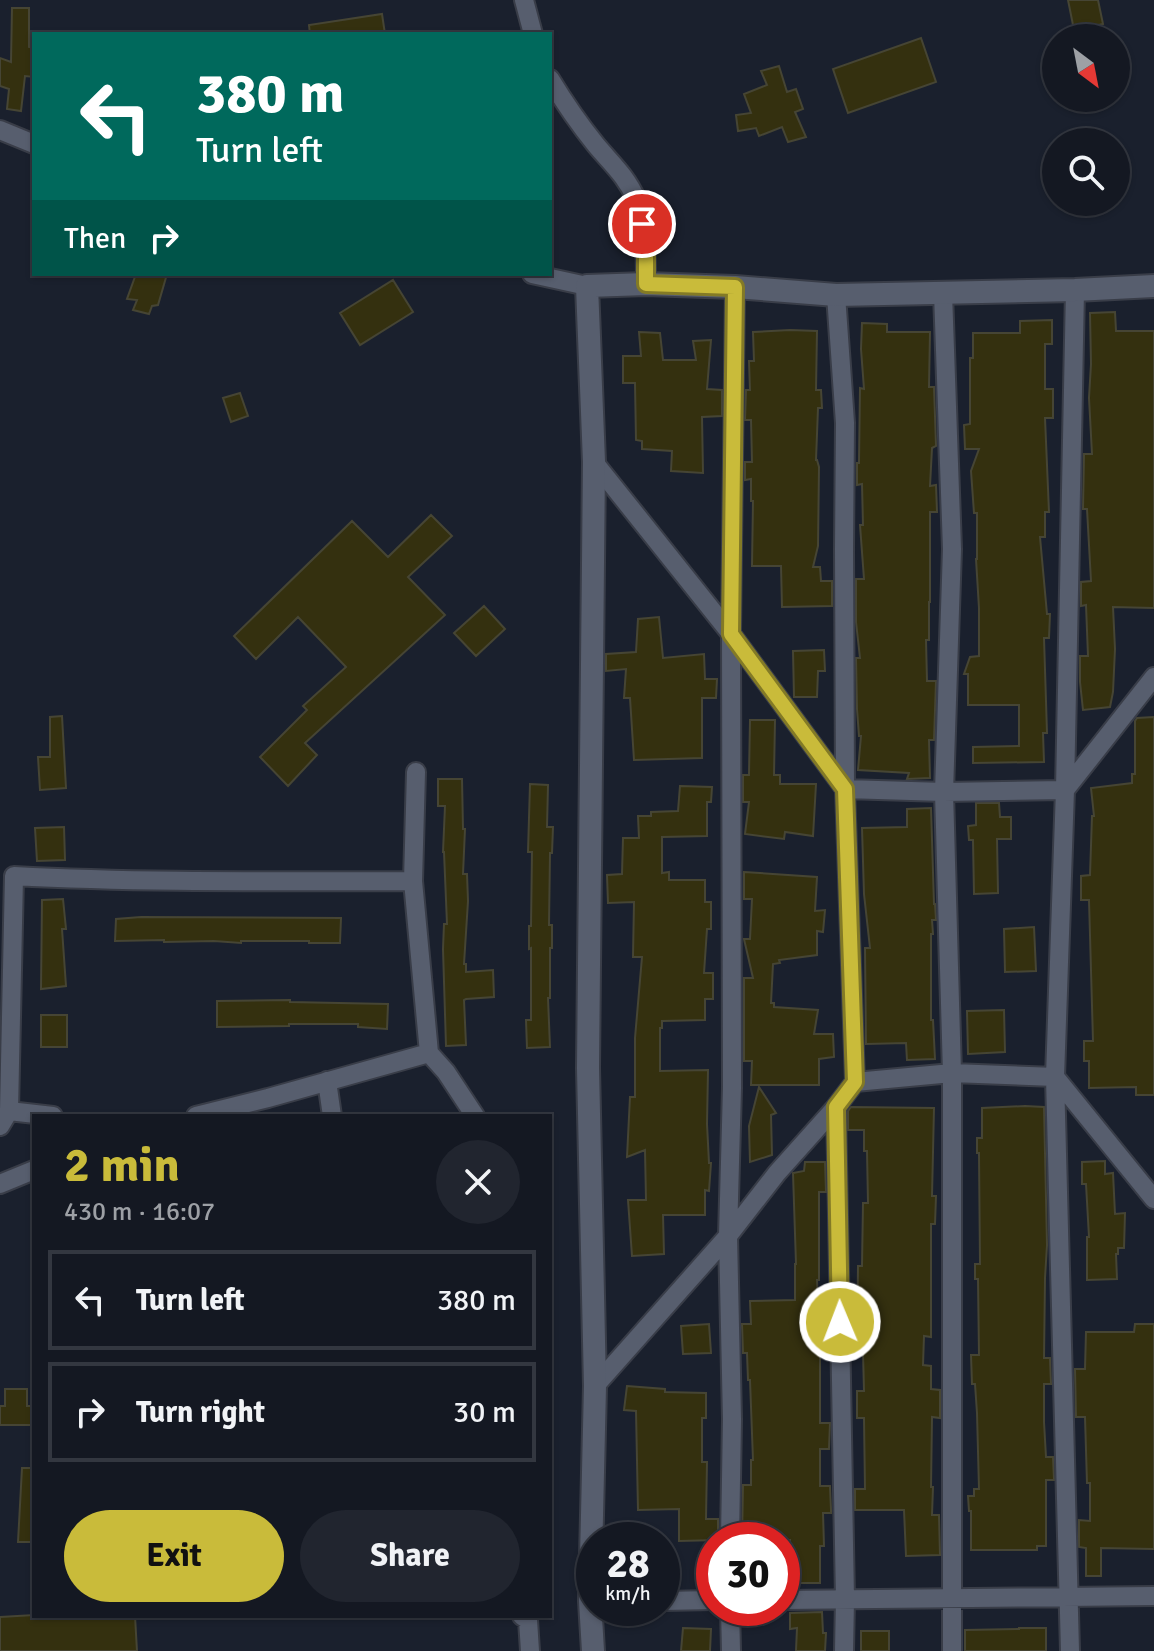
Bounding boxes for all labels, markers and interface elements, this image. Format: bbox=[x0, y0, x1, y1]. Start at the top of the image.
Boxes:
north arrow bbox=[1042, 24, 1130, 112]
map controls bbox=[1042, 24, 1130, 216]
text: 380 m bbox=[196, 59, 344, 128]
icon: left bbox=[64, 64, 168, 168]
text: Turn left bbox=[196, 128, 323, 173]
button: search bbox=[1042, 128, 1130, 216]
pin bbox=[608, 190, 676, 258]
icon: arrive bbox=[620, 202, 664, 246]
icon: right bbox=[142, 216, 186, 260]
text: Then bbox=[64, 220, 126, 257]
text: 2 min bbox=[64, 1136, 180, 1195]
button: close bbox=[436, 1140, 520, 1224]
text: 430 m · 16:07 bbox=[64, 1196, 215, 1228]
icon: left bbox=[68, 1278, 112, 1322]
position arrow bbox=[798, 1280, 882, 1364]
text: Turn left bbox=[136, 1282, 245, 1319]
text: 380 m bbox=[437, 1282, 516, 1319]
icon: right bbox=[68, 1390, 112, 1434]
text: Turn right bbox=[136, 1394, 265, 1431]
text: 30 m bbox=[453, 1394, 516, 1431]
button: Exit bbox=[64, 1510, 284, 1602]
button: Share bbox=[300, 1510, 520, 1602]
speed limit sign: 30 bbox=[696, 1522, 800, 1626]
text: 28 bbox=[606, 1539, 650, 1589]
text: km/h bbox=[605, 1581, 651, 1606]

